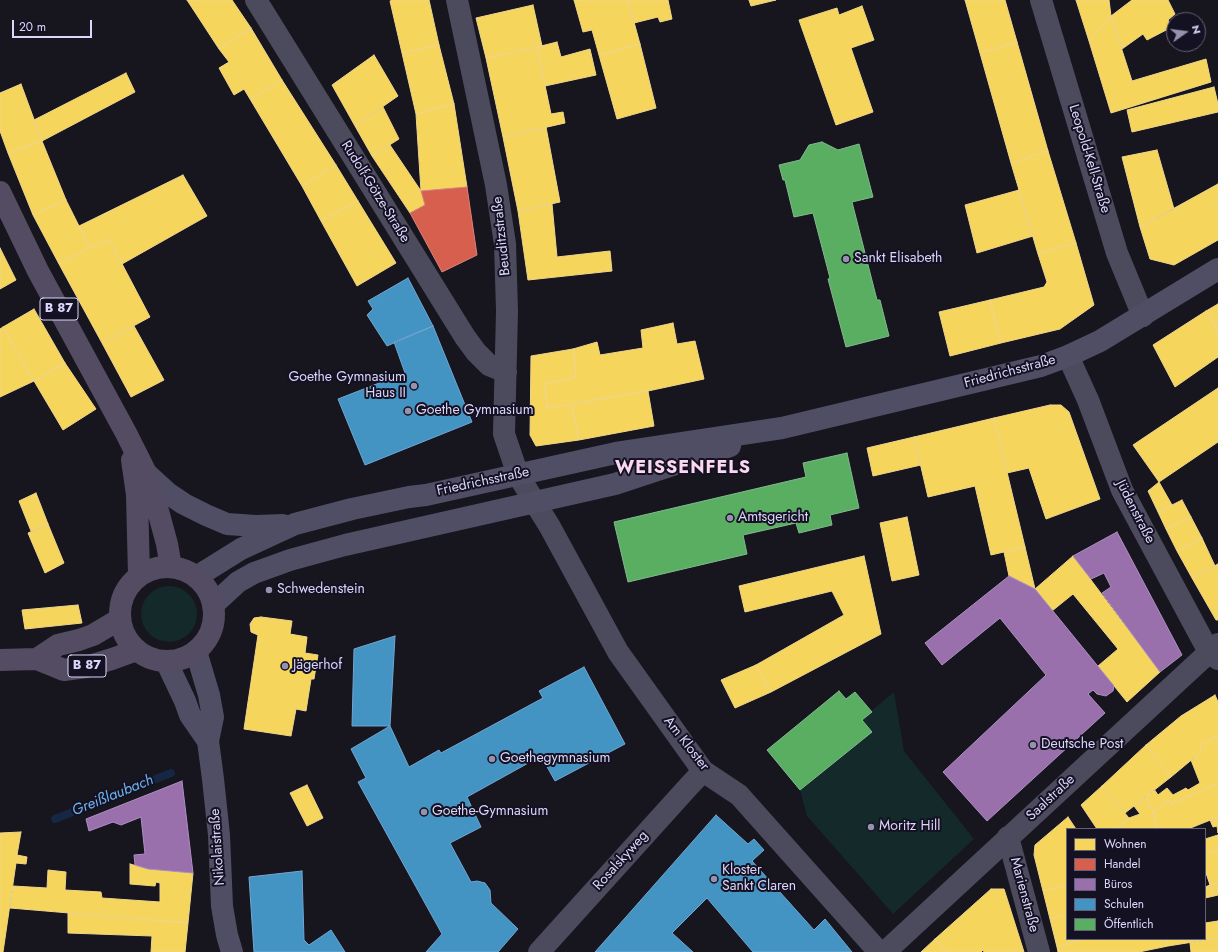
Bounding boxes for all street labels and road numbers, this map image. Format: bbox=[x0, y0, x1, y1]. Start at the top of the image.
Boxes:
street label: Leopold-Kell-Straße bbox=[1064, 103, 1114, 215]
street label: Rudolf-Götze-Straße bbox=[337, 138, 413, 246]
street label: Beuditzstraße bbox=[489, 196, 515, 276]
road number: B 87 bbox=[40, 298, 78, 320]
street label: Friedrichsstraße bbox=[962, 352, 1058, 392]
street label: Friedrichsstraße bbox=[435, 464, 531, 500]
street label: Jüdenstraße bbox=[1112, 477, 1158, 547]
road number: B 87 bbox=[68, 655, 106, 677]
street label: Am Kloster bbox=[660, 714, 712, 774]
street label: Saalstraße bbox=[1023, 771, 1079, 825]
street label: Nikolaistraße bbox=[207, 808, 229, 886]
street label: Rosalskyweg bbox=[590, 828, 652, 894]
street label: Marienstraße bbox=[1006, 856, 1042, 934]

